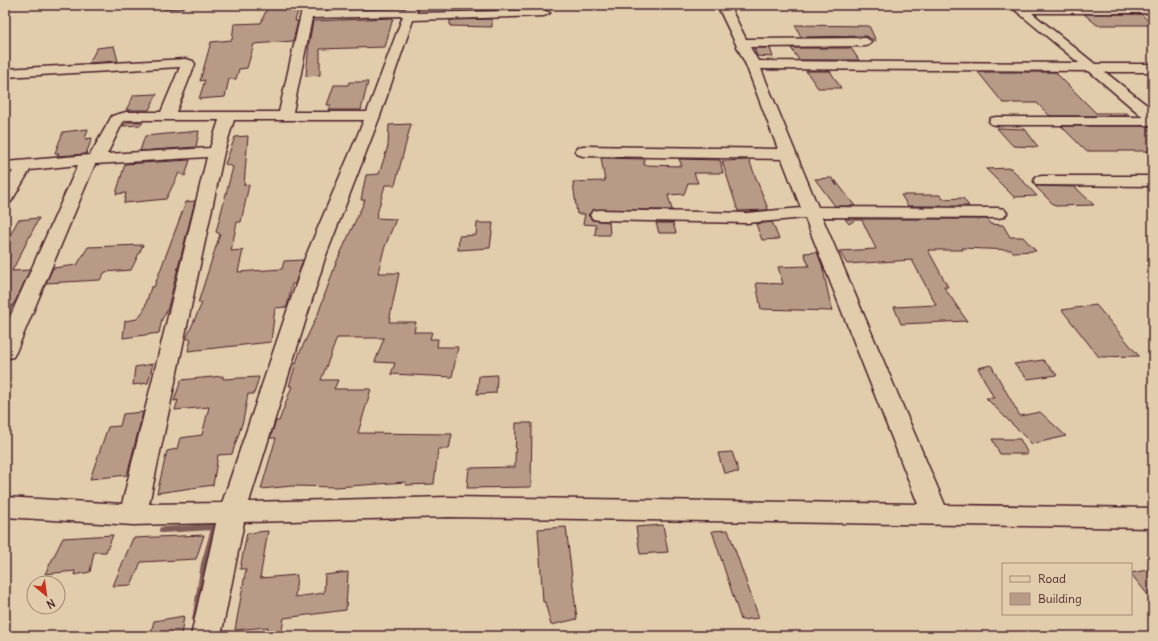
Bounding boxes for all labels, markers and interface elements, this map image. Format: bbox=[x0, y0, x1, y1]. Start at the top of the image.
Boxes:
legend bbox=[1002, 563, 1132, 615]
text: Road bbox=[1038, 571, 1066, 586]
north arrow bbox=[26, 575, 66, 615]
text: Building bbox=[1038, 591, 1082, 606]
text: N bbox=[44, 596, 58, 612]

